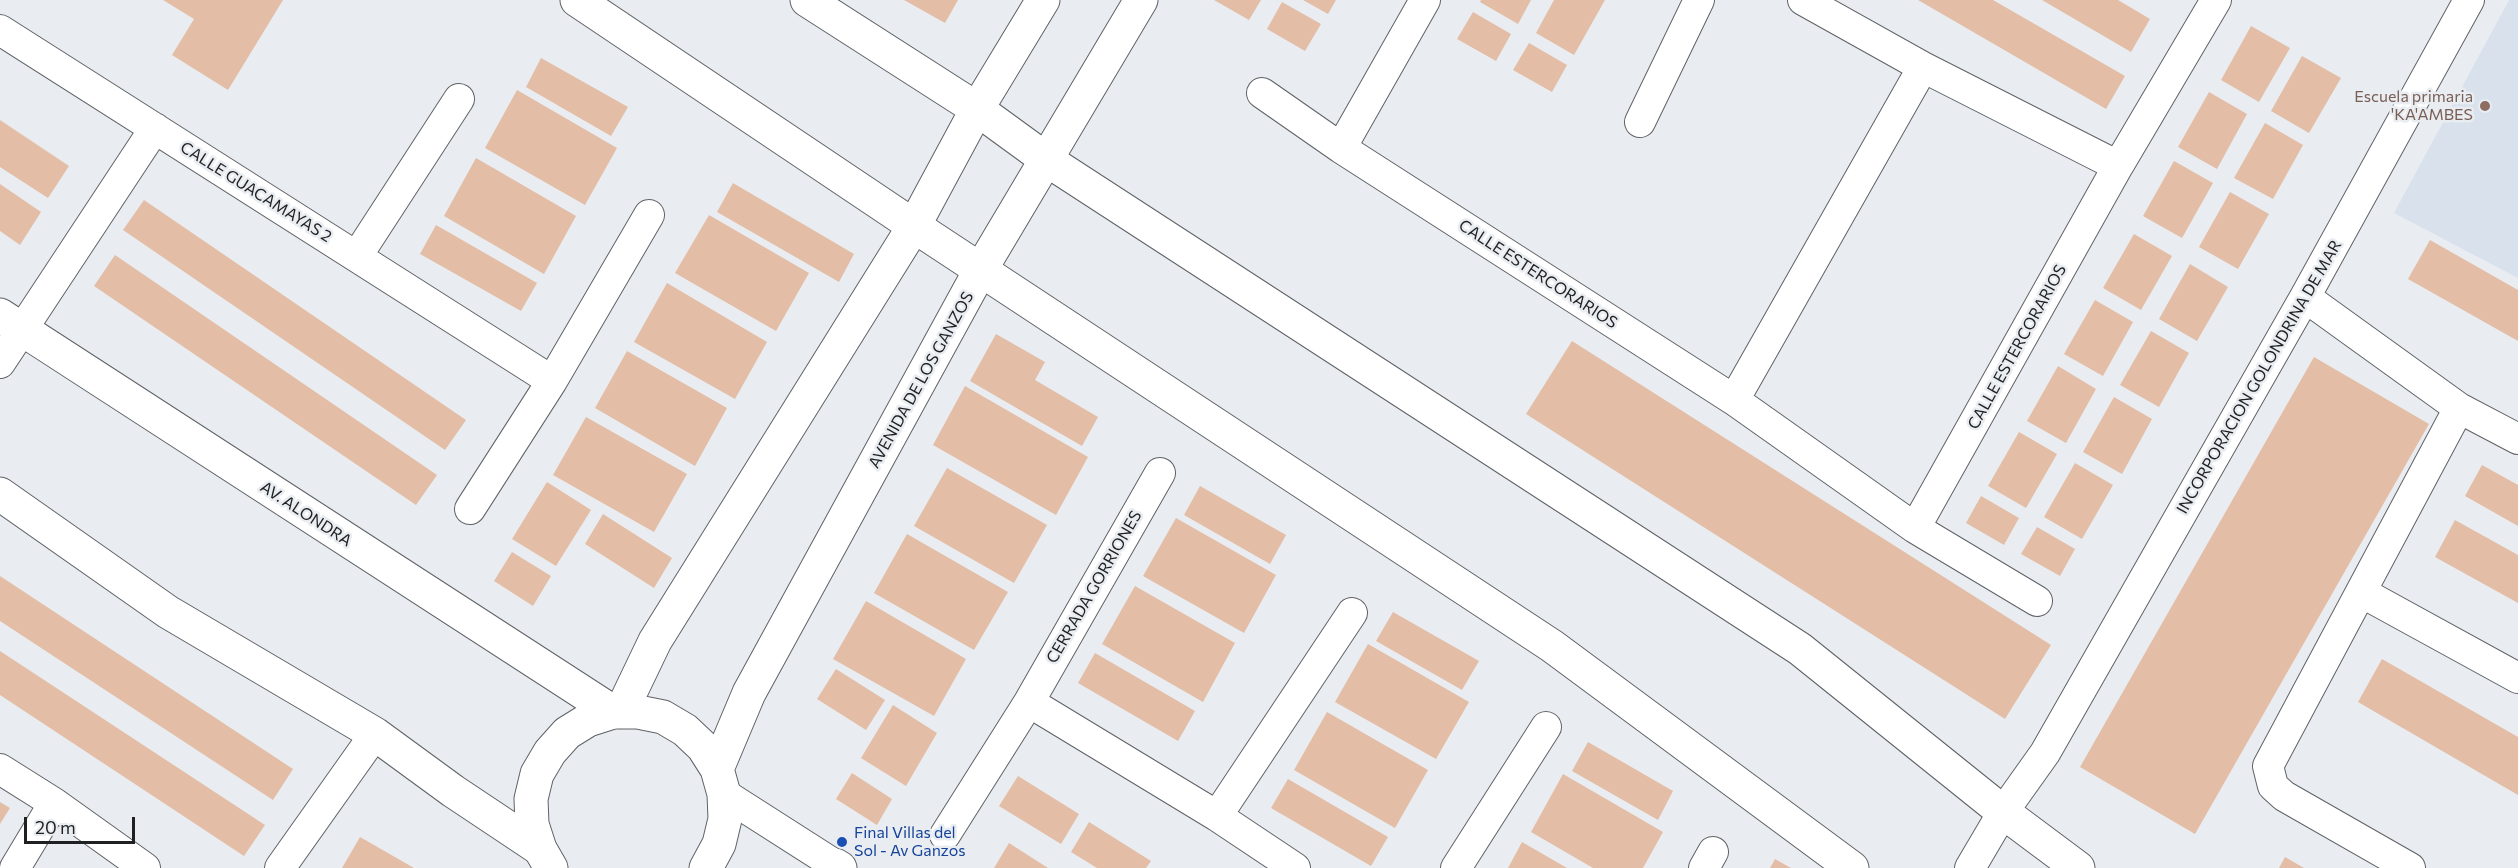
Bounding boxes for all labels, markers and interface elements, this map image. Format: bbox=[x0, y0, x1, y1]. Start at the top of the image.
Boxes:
place label: Escuela primaria 'KA'AMBES bbox=[2354, 87, 2473, 125]
marker: Escuela primaria 'KA'AMBES bbox=[2478, 99, 2492, 113]
street label: CALLE GUACAMAYAS 2 bbox=[177, 138, 335, 246]
street label: CALLE ESTERCORARIOS bbox=[1455, 216, 1621, 332]
street label: INCORPORACION GOLONDRINA DE MAR bbox=[2173, 237, 2345, 517]
street label: CALLE ESTERCORARIOS bbox=[1964, 261, 2070, 433]
street label: AVENIDA DE LOS GANZOS bbox=[864, 288, 978, 472]
street label: AV. ALONDRA bbox=[257, 477, 355, 551]
street label: CERRADA GORRIONES bbox=[1042, 507, 1146, 667]
scale bar bbox=[27, 805, 138, 843]
text: 20 m bbox=[35, 816, 76, 838]
place label: Final Villas del Sol - Av Ganzos bbox=[854, 823, 965, 861]
marker: Final Villas del Sol - Av Ganzos bbox=[835, 835, 849, 849]

